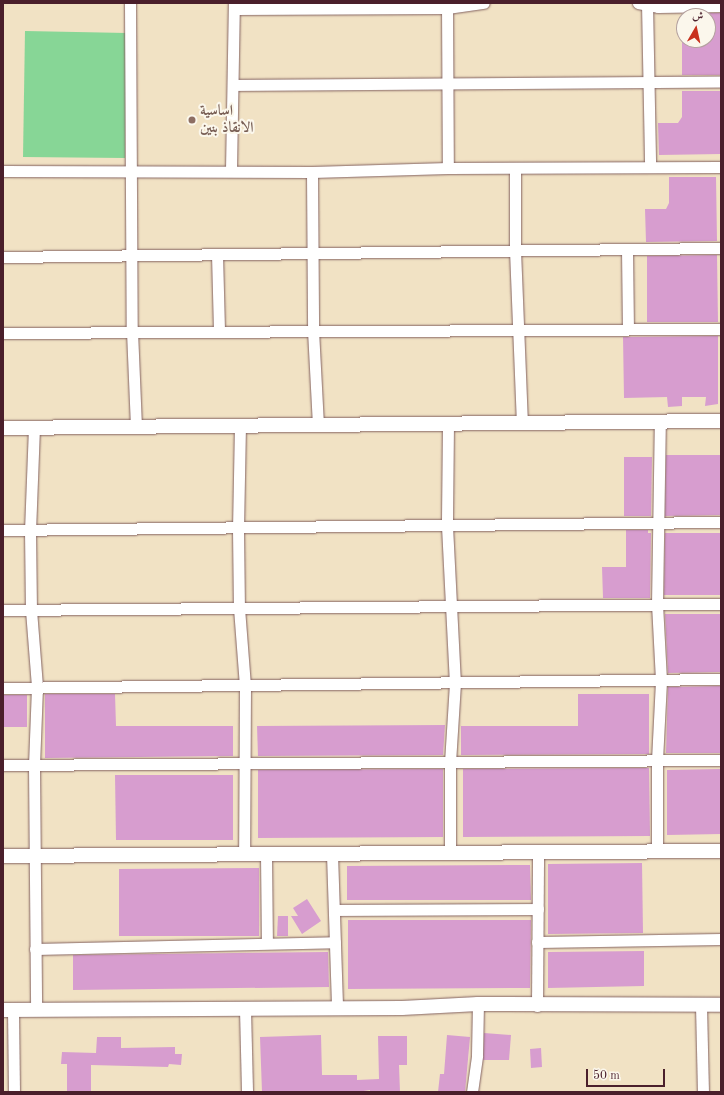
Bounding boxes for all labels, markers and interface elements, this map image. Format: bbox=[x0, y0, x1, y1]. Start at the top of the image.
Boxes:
north arrow bbox=[676, 8, 716, 48]
text: ش bbox=[692, 10, 704, 23]
place label: اساسية الانقاذ بنين bbox=[200, 102, 253, 137]
marker: اساسية الانقاذ بنين bbox=[187, 115, 197, 125]
scale bar bbox=[588, 1061, 667, 1087]
text: 50 m bbox=[593, 1070, 620, 1082]

